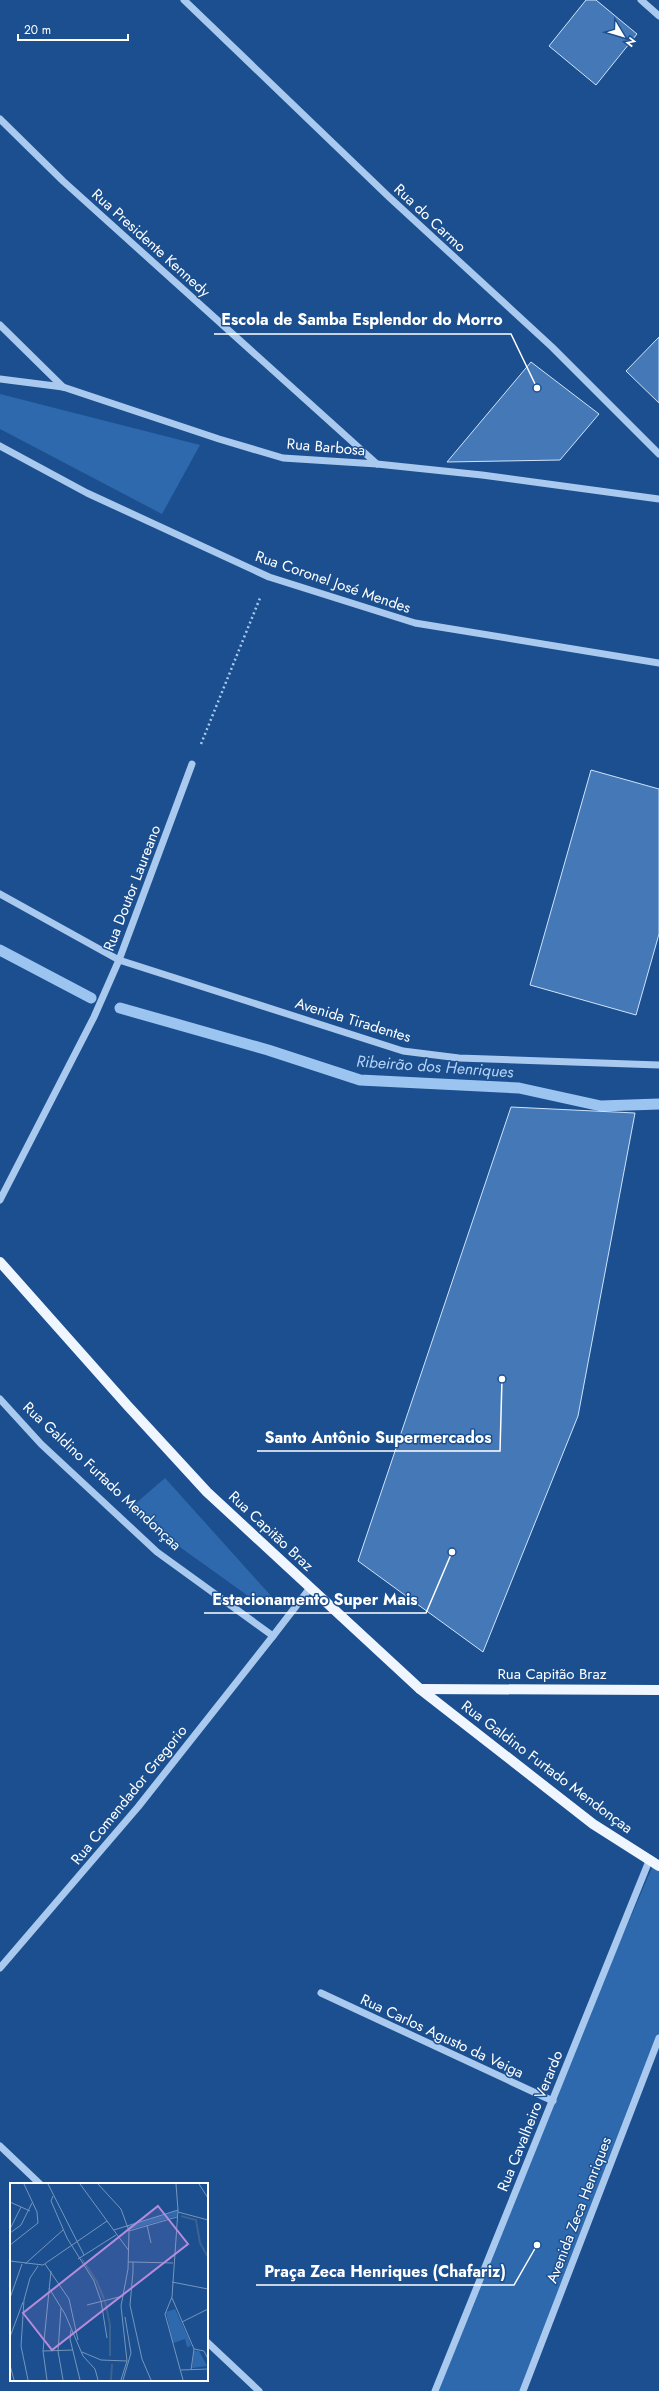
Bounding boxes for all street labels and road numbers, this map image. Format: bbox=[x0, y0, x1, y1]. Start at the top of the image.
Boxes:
street label: Rua do Carmo bbox=[389, 179, 471, 257]
street label: Rua Presidente Kennedy bbox=[87, 184, 215, 303]
street label: Rua Barbosa bbox=[286, 433, 366, 461]
street label: Rua Coronel José Mendes bbox=[252, 545, 414, 619]
street label: Rua Doutor Laureano bbox=[98, 822, 166, 954]
street label: Avenida Tiradentes bbox=[292, 992, 414, 1048]
street label: Rua Galdino Furtado Mendonçaa bbox=[18, 1396, 186, 1556]
street label: Rua Capitão Braz bbox=[224, 1486, 318, 1576]
street label: Rua Capitão Braz bbox=[497, 1663, 607, 1685]
street label: Rua Galdino Furtado Mendonçaa bbox=[457, 1695, 637, 1839]
street label: Rua Comendador Gregorio bbox=[66, 1720, 192, 1870]
street label: Rua Carlos Agusto da Veiga bbox=[357, 1988, 527, 2084]
street label: Rua Cavalheiro Verardo bbox=[492, 2047, 568, 2195]
street label: Avenida Zeca Henriques bbox=[541, 2134, 617, 2286]

